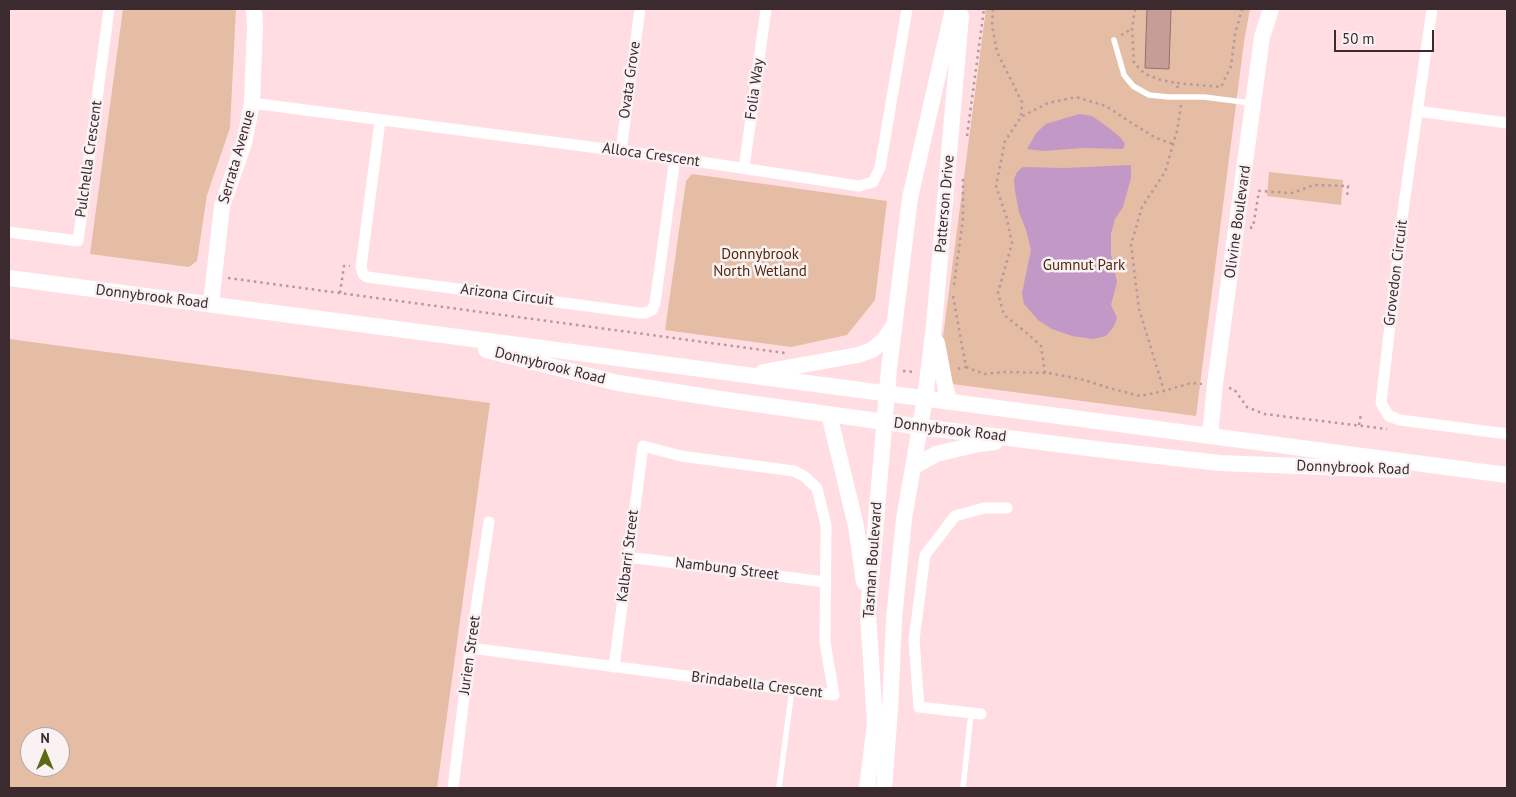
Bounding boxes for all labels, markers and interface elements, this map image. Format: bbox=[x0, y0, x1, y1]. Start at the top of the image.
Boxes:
scale bar bbox=[1336, 20, 1436, 52]
text: 50 m bbox=[1342, 29, 1375, 48]
street label: Ovata Grove bbox=[616, 40, 644, 120]
street label: Folia Way bbox=[742, 57, 768, 121]
street label: Pulchella Crescent bbox=[72, 99, 106, 219]
street label: Serrata Avenue bbox=[215, 108, 259, 206]
street label: Alloca Crescent bbox=[601, 139, 701, 171]
street label: Patterson Drive bbox=[932, 154, 958, 254]
street label: Olivine Boulevard bbox=[1221, 164, 1255, 280]
street label: Grovedon Circuit bbox=[1381, 219, 1411, 327]
park label: Donnybrook North Wetland bbox=[713, 246, 807, 281]
park label: Gumnut Park bbox=[1043, 257, 1125, 275]
street label: Arizona Circuit bbox=[459, 280, 555, 310]
street label: Donnybrook Road bbox=[95, 281, 209, 313]
street label: Donnybrook Road bbox=[493, 344, 607, 388]
street label: Donnybrook Road bbox=[893, 414, 1007, 446]
street label: Donnybrook Road bbox=[1296, 457, 1410, 479]
street label: Tasman Boulevard bbox=[860, 501, 886, 619]
street label: Kalbarri Street bbox=[613, 509, 643, 603]
street label: Nambung Street bbox=[674, 554, 780, 584]
street label: Jurien Street bbox=[456, 614, 484, 696]
street label: Brindabella Crescent bbox=[690, 668, 824, 702]
north arrow bbox=[20, 727, 70, 777]
text: N bbox=[40, 729, 50, 747]

